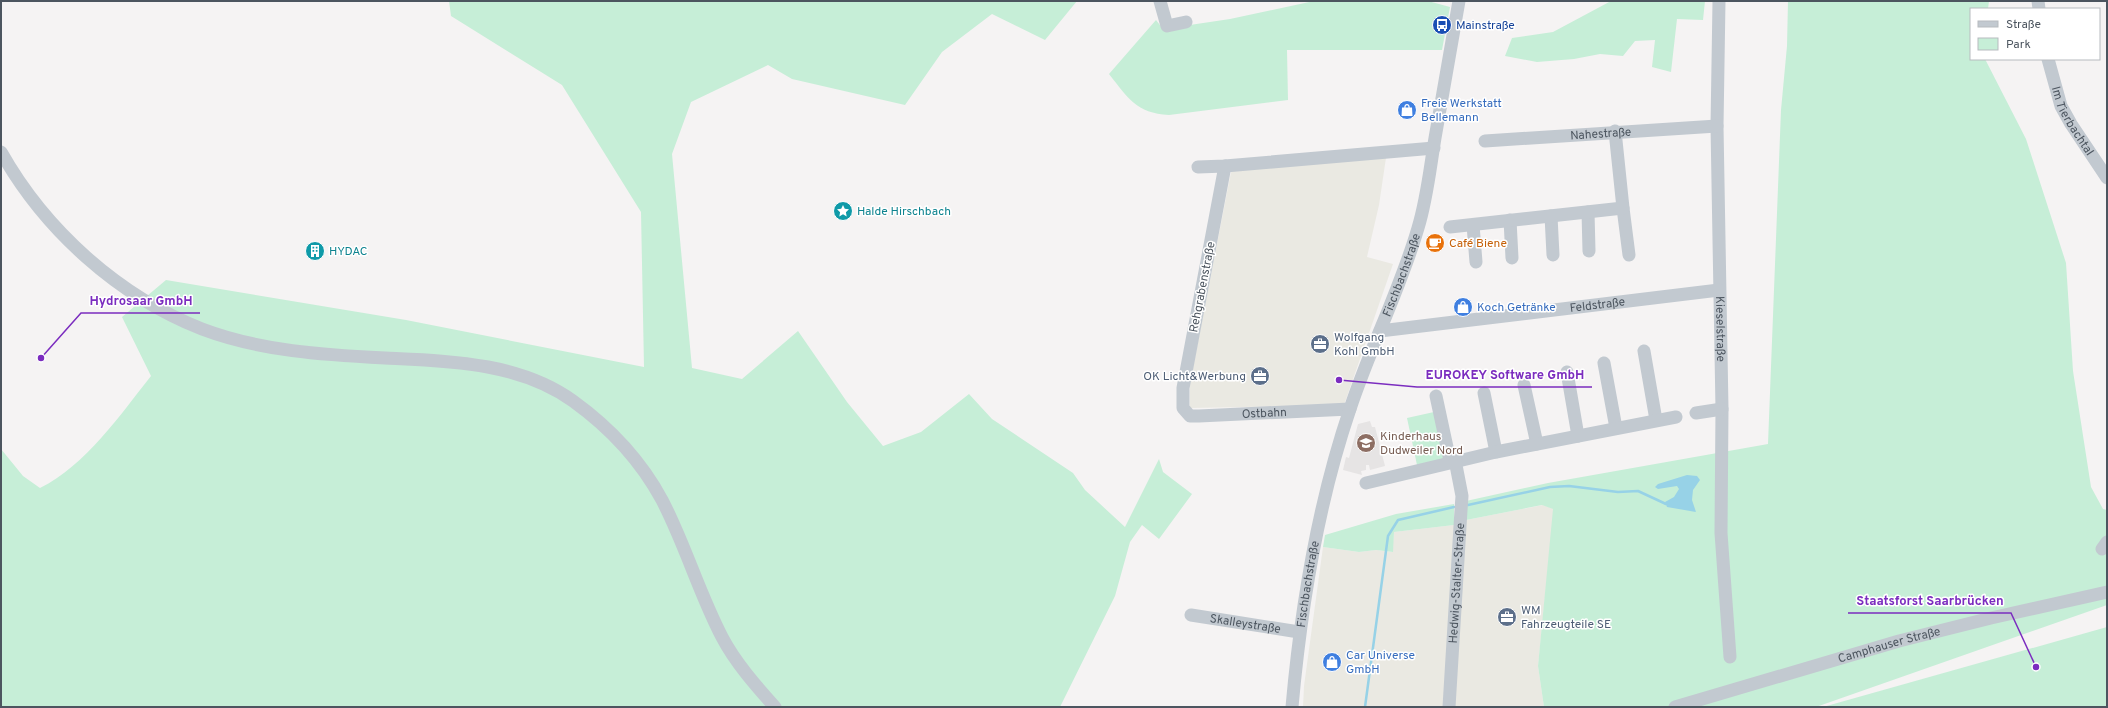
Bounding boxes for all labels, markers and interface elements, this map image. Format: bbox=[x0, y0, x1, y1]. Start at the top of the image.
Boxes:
legend bbox=[1970, 8, 2100, 60]
bus stop icon: Mainstraße bbox=[1431, 14, 1453, 36]
text: Straße bbox=[2006, 17, 2041, 33]
place label: Mainstraße bbox=[1456, 18, 1515, 34]
text: Park bbox=[2006, 37, 2031, 53]
street label: Im Tierbachtal bbox=[2047, 85, 2097, 159]
place label: Freie Werkstatt Bellemann bbox=[1421, 96, 1502, 126]
shop icon: Freie Werkstatt Bellemann bbox=[1396, 99, 1418, 121]
street label: Nahestraße bbox=[1570, 125, 1632, 144]
place icon: Halde Hirschbach bbox=[832, 200, 854, 222]
place label: Halde Hirschbach bbox=[857, 204, 951, 220]
street label: Fischbachstraße bbox=[1379, 232, 1425, 319]
cafe icon: Café Biene bbox=[1424, 232, 1446, 254]
place label: Café Biene bbox=[1449, 236, 1507, 252]
building icon: HYDAC bbox=[304, 240, 326, 262]
street label: Rehgrabenstraße bbox=[1186, 240, 1220, 334]
place label: HYDAC bbox=[329, 244, 368, 260]
callout: Hydrosaar GmbH bbox=[81, 288, 200, 313]
text: Hydrosaar GmbH bbox=[89, 294, 193, 310]
street label: Feldstraße bbox=[1569, 294, 1626, 317]
shop icon: Koch Getränke bbox=[1452, 296, 1474, 318]
street label: Kieselstraße bbox=[1711, 296, 1728, 362]
place label: Koch Getränke bbox=[1477, 300, 1556, 316]
place label: Wolfgang Kohl GmbH bbox=[1334, 330, 1395, 360]
office icon: Wolfgang Kohl GmbH bbox=[1309, 333, 1331, 355]
callout: EUROKEY Software GmbH bbox=[1417, 362, 1592, 387]
office icon: OK Licht&Werbung bbox=[1249, 365, 1271, 387]
text: EUROKEY Software GmbH bbox=[1426, 368, 1584, 384]
place label: OK Licht&Werbung bbox=[1143, 369, 1246, 385]
street label: Ostbahn bbox=[1241, 405, 1287, 423]
place label: Kinderhaus Dudweiler Nord bbox=[1380, 429, 1463, 459]
school or university icon: Kinderhaus Dudweiler Nord bbox=[1355, 432, 1377, 454]
street label: Hedwig-Stalter-Straße bbox=[1446, 522, 1469, 644]
street label: Fischbachstraße bbox=[1294, 539, 1324, 629]
callout: Staatsforst Saarbrücken bbox=[1848, 588, 2011, 613]
text: Staatsforst Saarbrücken bbox=[1856, 594, 2004, 610]
place label: WM Fahrzeugteile SE bbox=[1521, 603, 1611, 633]
office icon: WM Fahrzeugteile SE bbox=[1496, 606, 1518, 628]
street label: Skalleystraße bbox=[1209, 611, 1282, 638]
street label: Camphauser Straße bbox=[1836, 624, 1942, 668]
place label: Car Universe GmbH bbox=[1346, 648, 1415, 678]
shop icon: Car Universe GmbH bbox=[1321, 651, 1343, 673]

